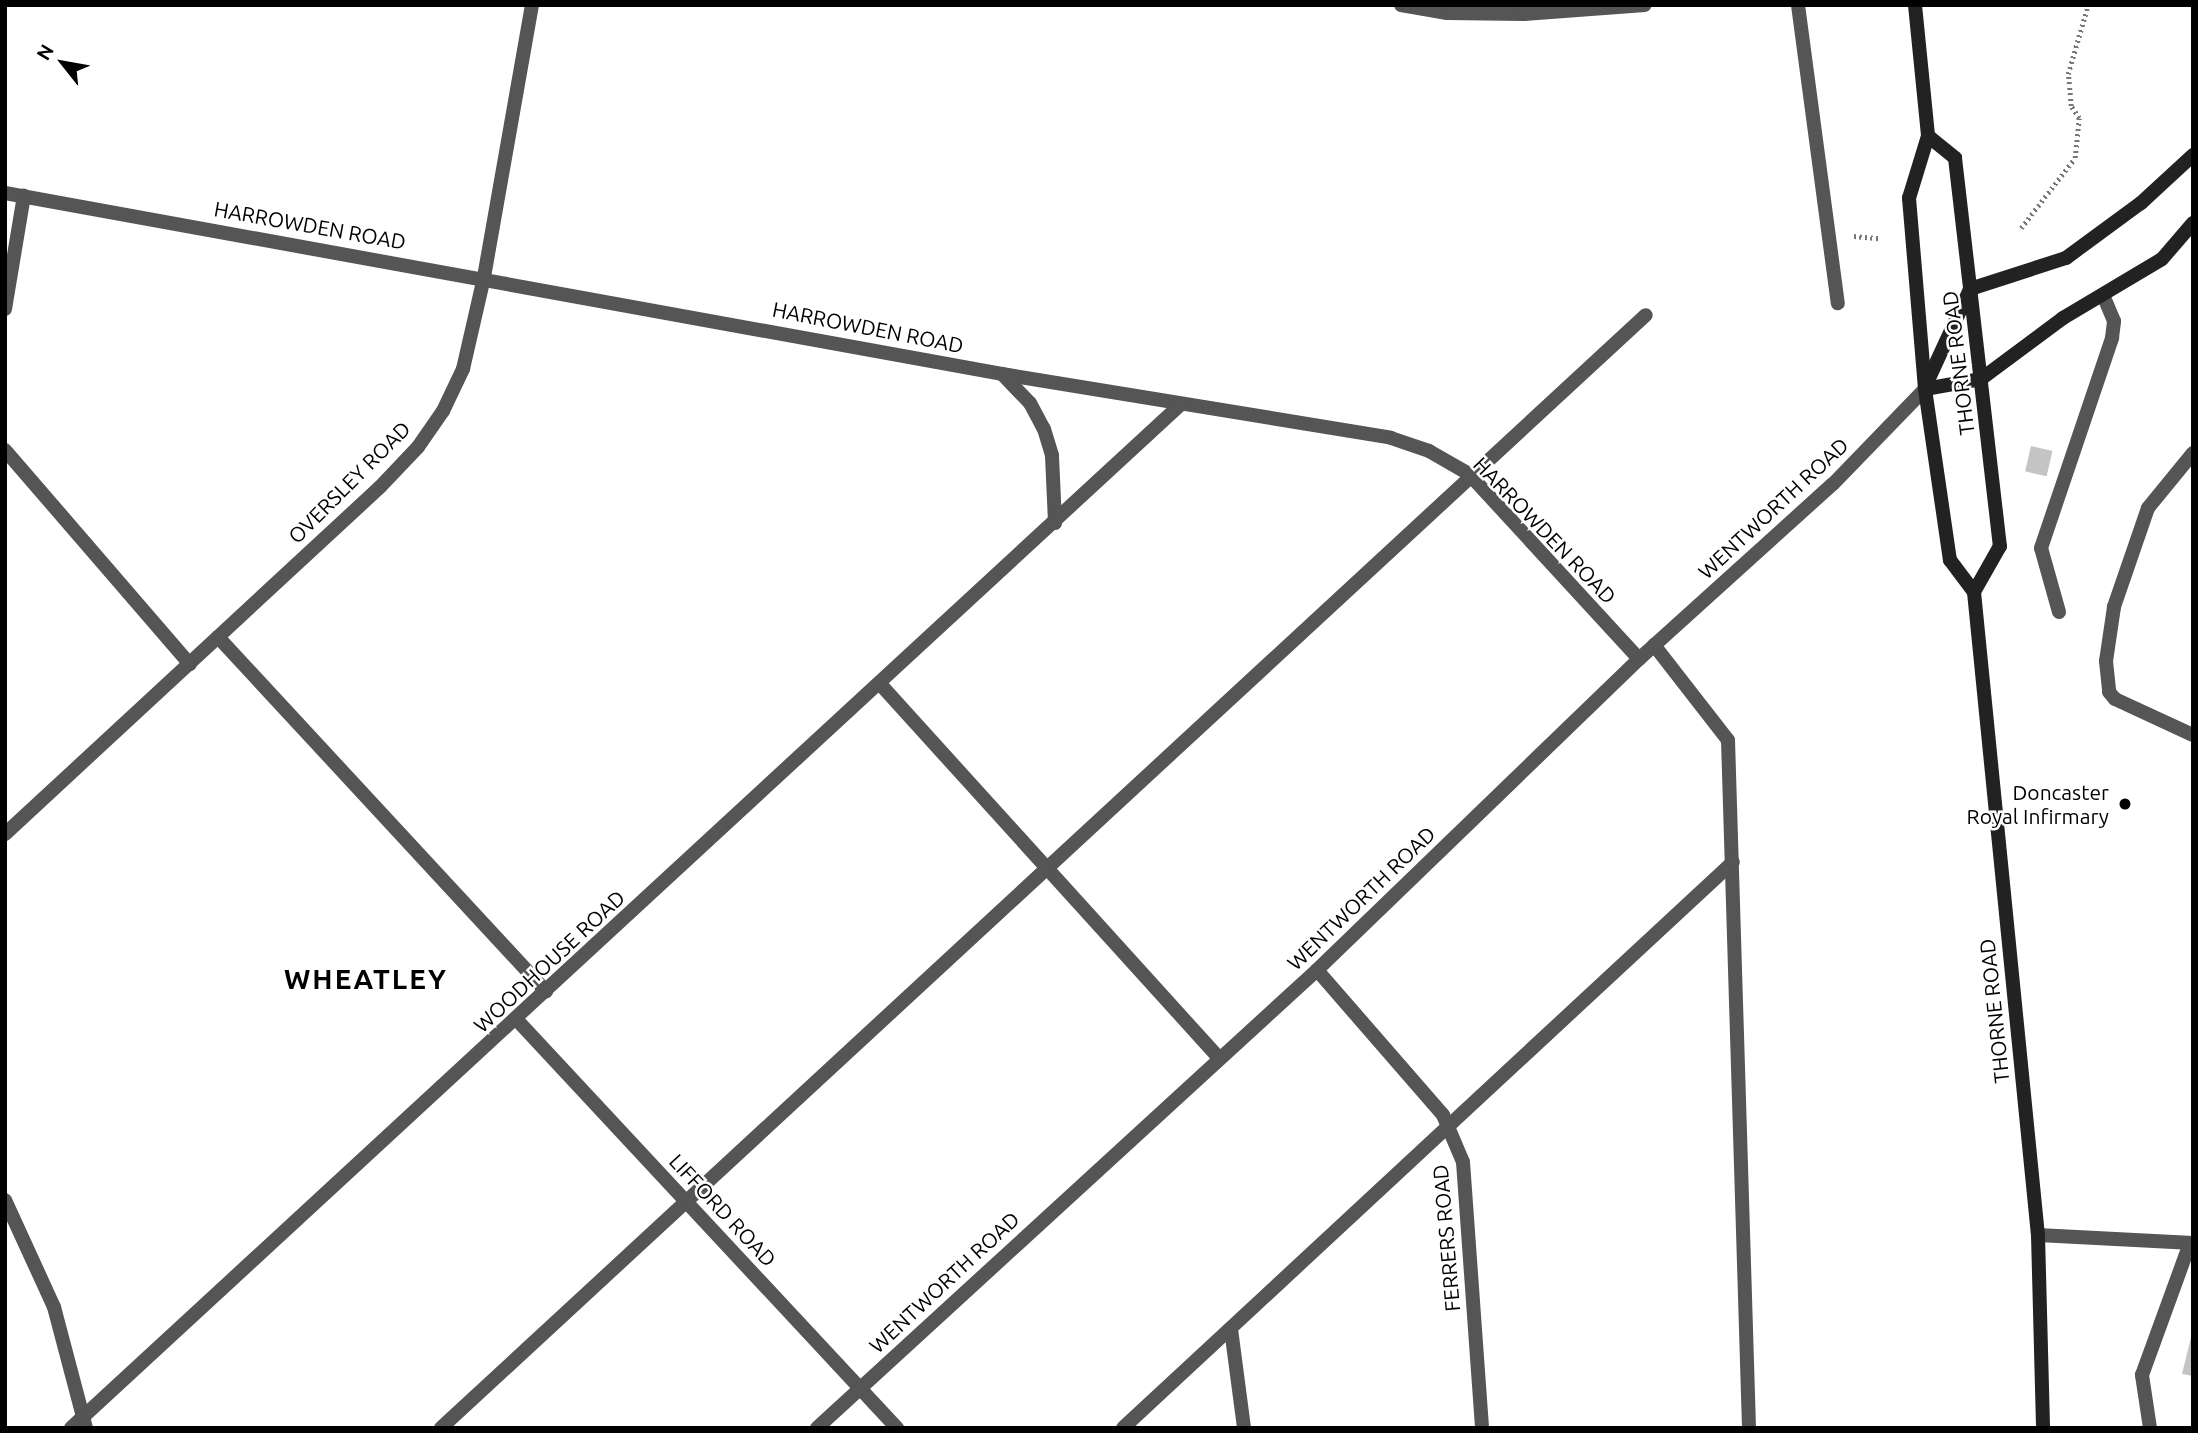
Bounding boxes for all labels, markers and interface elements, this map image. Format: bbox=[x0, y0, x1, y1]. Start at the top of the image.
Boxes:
north arrow bbox=[28, 28, 98, 98]
text: N bbox=[32, 40, 58, 64]
street label: HARROWDEN ROAD bbox=[212, 196, 408, 254]
street label: THORNE ROAD bbox=[1937, 290, 1979, 436]
street label: HARROWDEN ROAD bbox=[770, 296, 966, 358]
street label: OVERSLEY ROAD bbox=[283, 416, 415, 548]
street label: WENTWORTH ROAD bbox=[1693, 432, 1853, 584]
street label: HARROWDEN ROAD bbox=[1468, 451, 1622, 609]
place label: Doncaster Royal Infirmary bbox=[1967, 779, 2109, 829]
marker: Doncaster Royal Infirmary bbox=[2115, 794, 2135, 814]
street label: WENTWORTH ROAD bbox=[1282, 821, 1440, 975]
street label: WOODHOUSE ROAD bbox=[468, 885, 630, 1037]
street label: THORNE ROAD bbox=[1974, 938, 2014, 1084]
district label: WHEATLEY bbox=[285, 962, 447, 996]
street label: LIFFORD ROAD bbox=[664, 1148, 782, 1272]
street label: FERRERS ROAD bbox=[1427, 1164, 1465, 1312]
street label: WENTWORTH ROAD bbox=[864, 1206, 1024, 1358]

